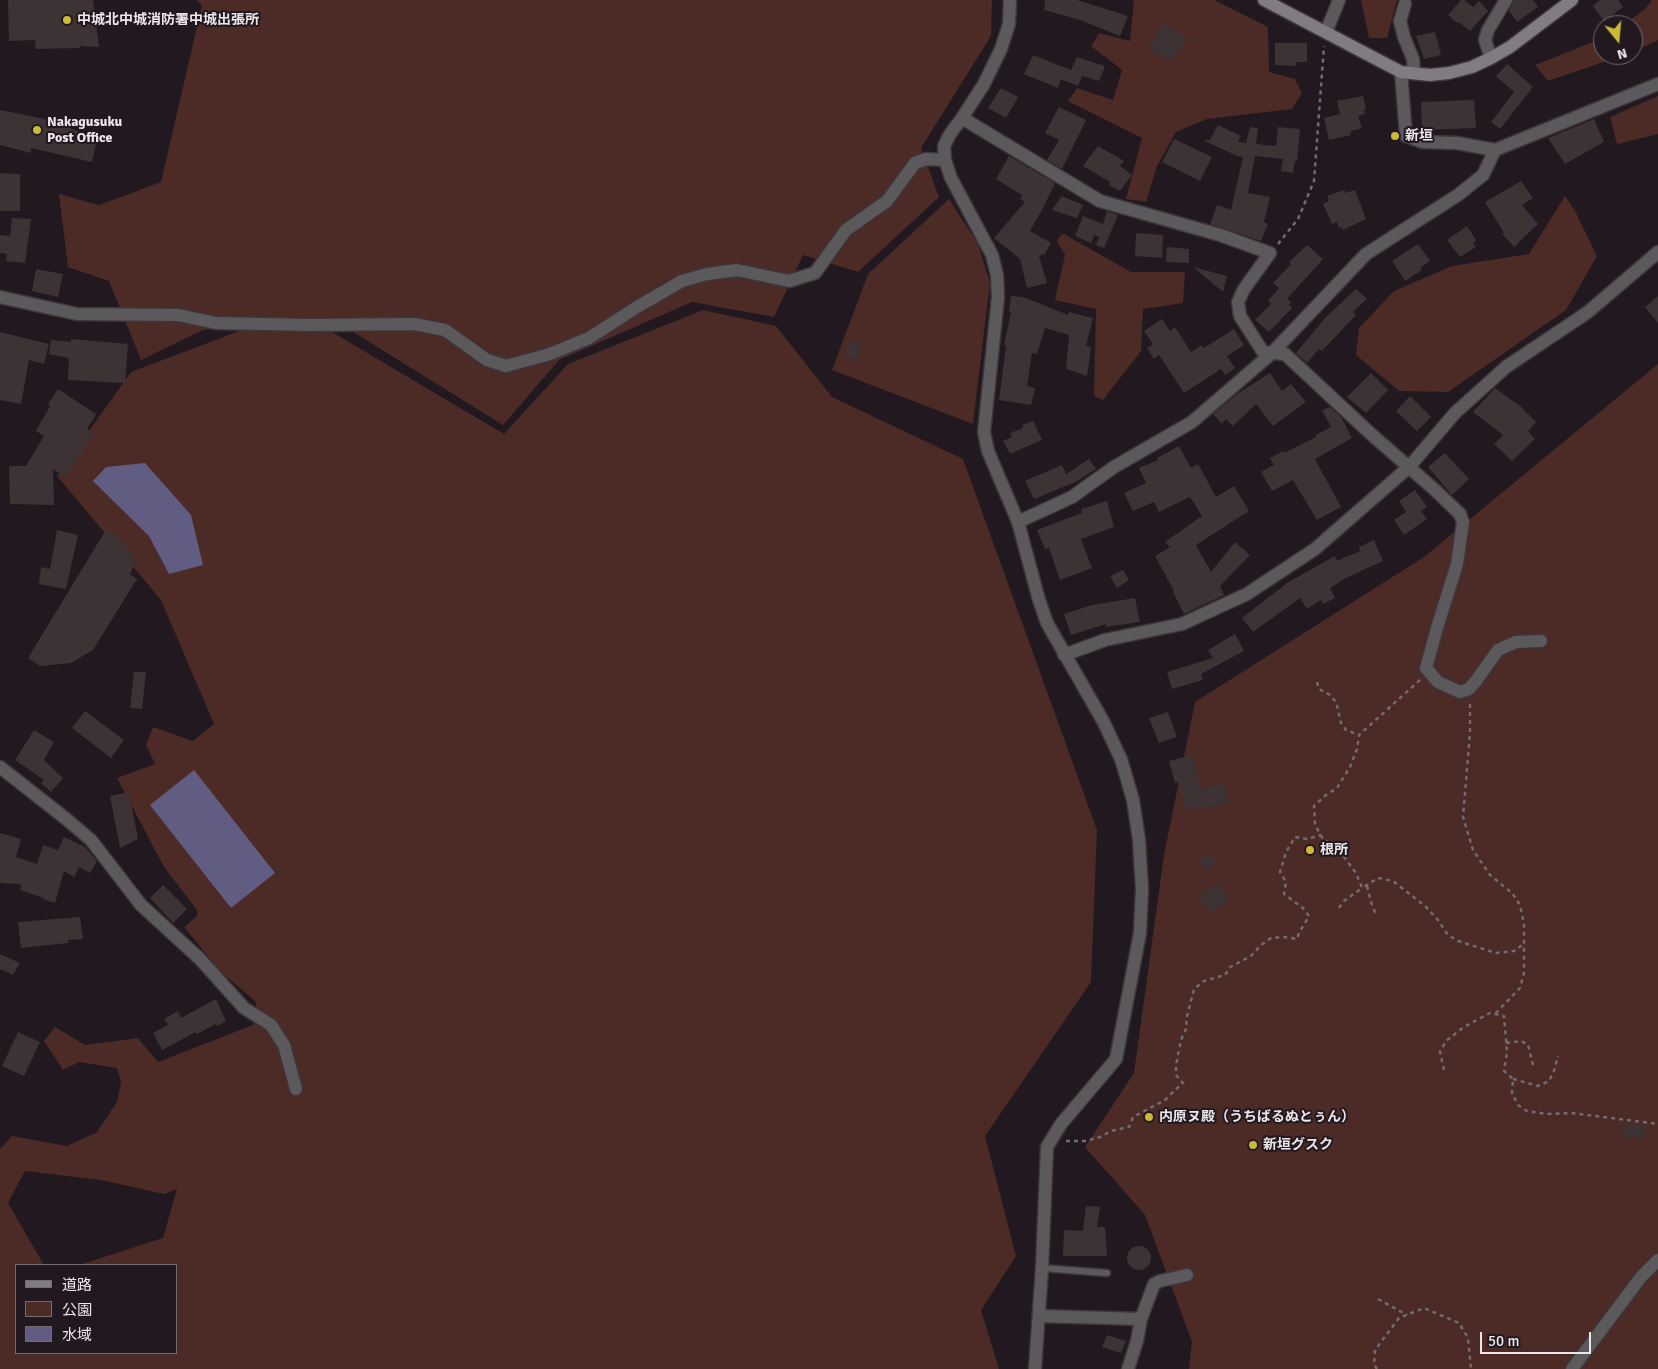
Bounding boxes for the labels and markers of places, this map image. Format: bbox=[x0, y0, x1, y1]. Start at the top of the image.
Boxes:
place label: 中城北中城消防署中城出張所 bbox=[77, 12, 259, 28]
marker: 中城北中城消防署中城出張所 bbox=[61, 14, 73, 26]
place label: Nakagusuku Post Office bbox=[47, 114, 122, 146]
marker: Nakagusuku Post Office bbox=[31, 124, 43, 136]
place label: 新垣 bbox=[1405, 128, 1433, 144]
marker: 新垣 bbox=[1389, 130, 1401, 142]
place label: 根所 bbox=[1320, 842, 1348, 858]
marker: 根所 bbox=[1304, 844, 1316, 856]
place label: 内原ヌ殿（うちばるぬとぅん） bbox=[1159, 1109, 1355, 1125]
marker: 内原ヌ殿（うちばるぬとぅん） bbox=[1143, 1111, 1155, 1123]
place label: 新垣グスク bbox=[1263, 1137, 1333, 1153]
marker: 新垣グスク bbox=[1247, 1139, 1259, 1151]

